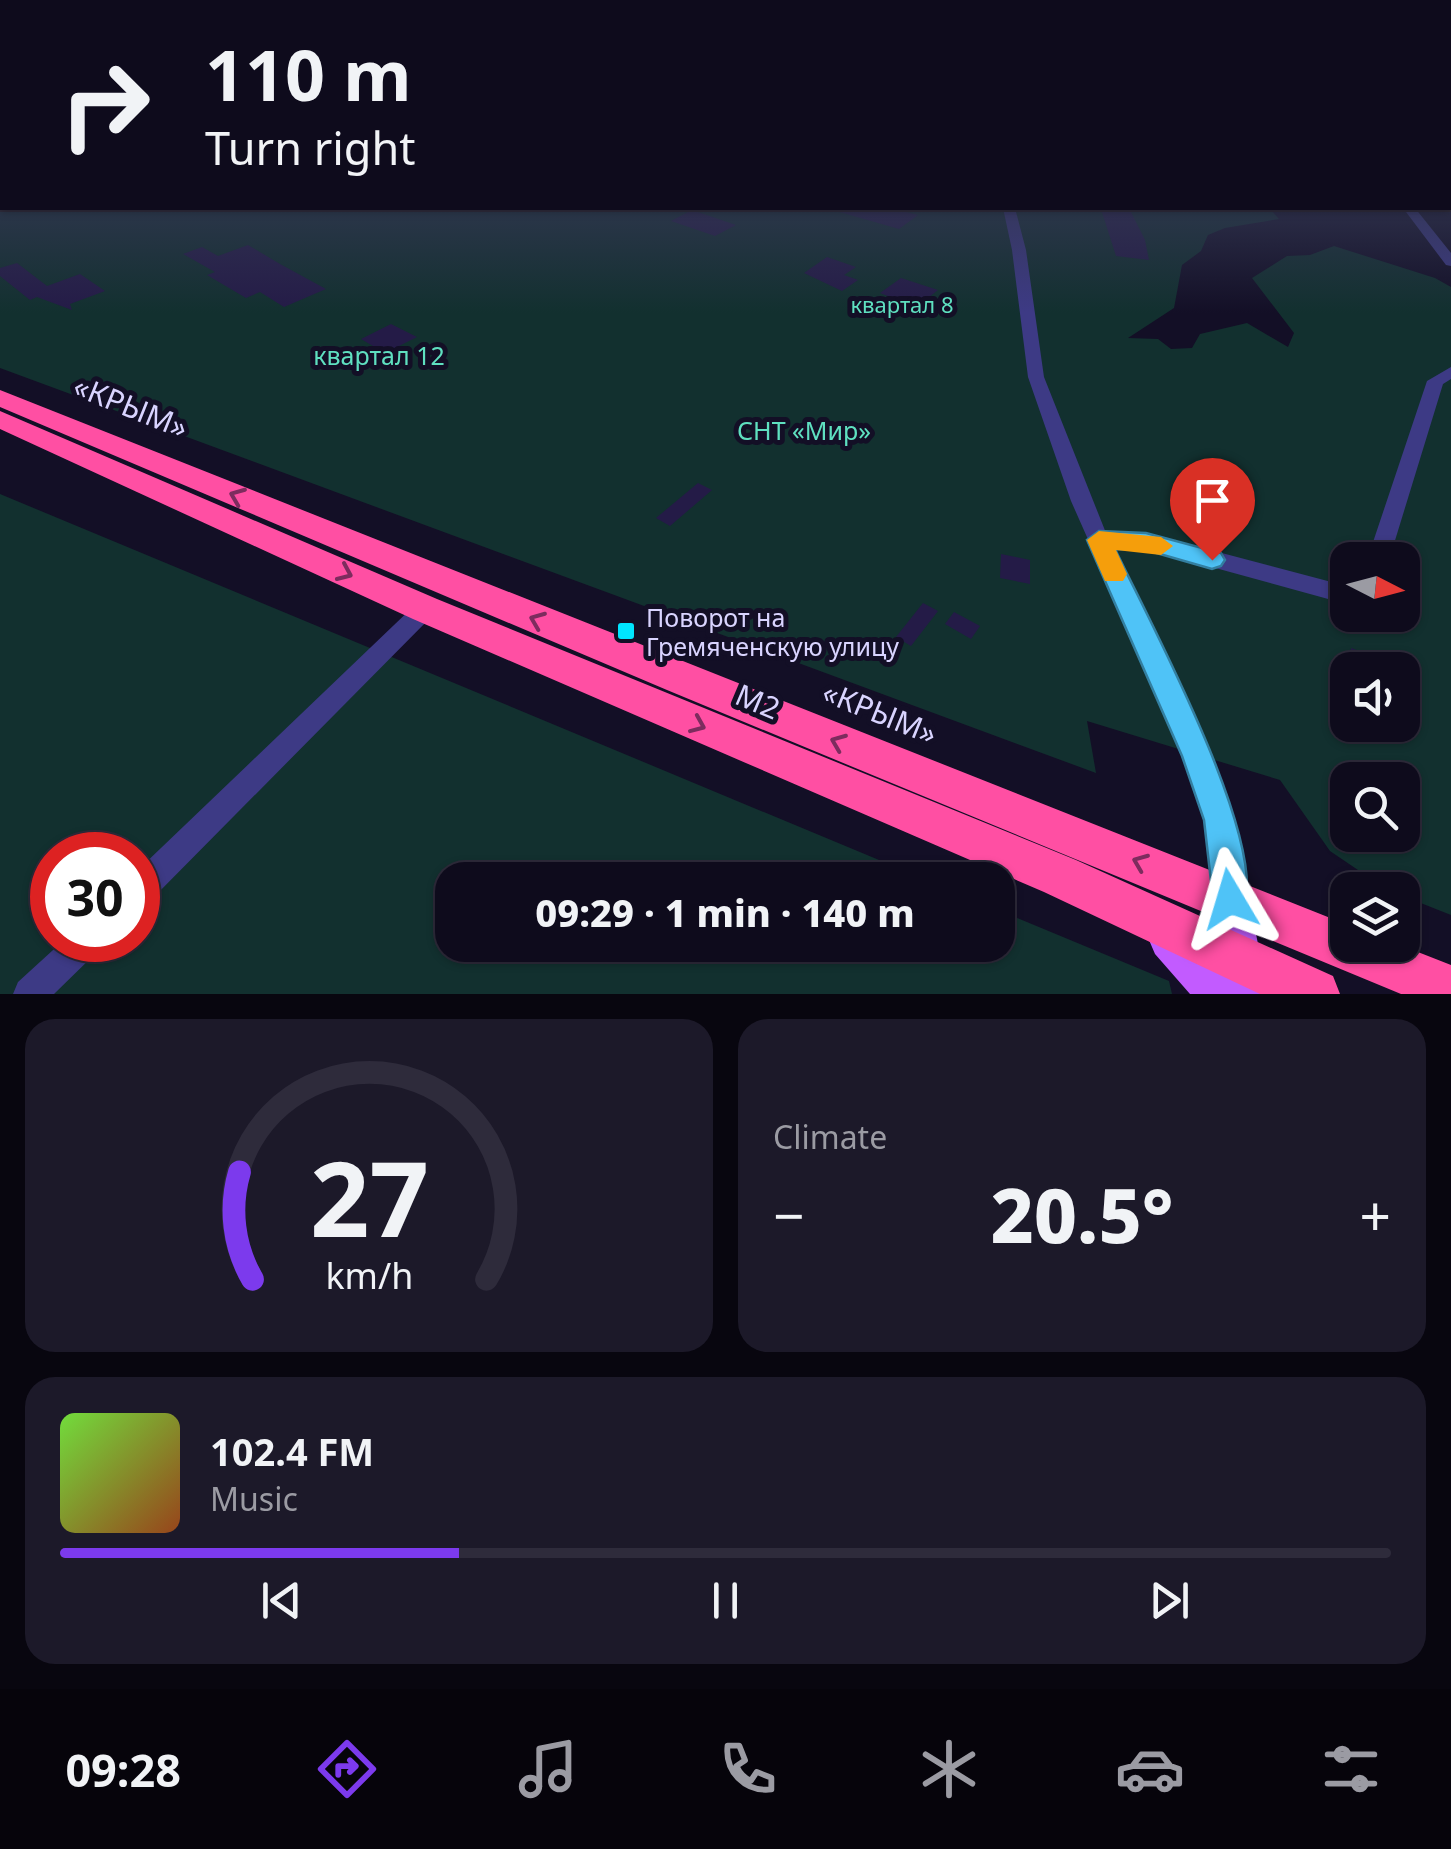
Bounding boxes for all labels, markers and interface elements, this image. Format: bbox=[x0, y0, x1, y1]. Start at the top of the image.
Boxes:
text: 110 m bbox=[205, 26, 412, 122]
icon: right bbox=[40, 40, 170, 170]
text: Turn right bbox=[205, 117, 416, 178]
park label: квартал 8 bbox=[850, 289, 954, 319]
park label: квартал 12 bbox=[313, 338, 445, 372]
street label: «КРЫМ» bbox=[68, 364, 194, 448]
park label: СНТ «Мир» bbox=[737, 413, 871, 447]
pin bbox=[1170, 458, 1255, 561]
icon: arrive bbox=[1185, 473, 1240, 528]
one-way arrow bbox=[229, 487, 247, 507]
north arrow bbox=[1330, 542, 1420, 632]
map controls bbox=[1330, 542, 1420, 962]
one-way arrow bbox=[335, 561, 353, 581]
place label: Поворот на Гремяченскую улицу bbox=[646, 600, 899, 663]
one-way arrow bbox=[529, 611, 547, 631]
marker: Поворот на Гремяченскую улицу bbox=[615, 620, 637, 642]
button: sound bbox=[1330, 652, 1420, 742]
street label: «КРЫМ» bbox=[817, 670, 943, 754]
street label: М2 bbox=[730, 673, 786, 729]
one-way arrow bbox=[688, 713, 705, 733]
one-way arrow bbox=[831, 733, 848, 753]
button: search bbox=[1330, 762, 1420, 852]
speed limit sign: 30 bbox=[30, 832, 160, 962]
position arrow bbox=[1178, 847, 1282, 951]
one-way arrow bbox=[1132, 854, 1150, 874]
button: layers bbox=[1330, 872, 1420, 962]
text: 09:29 · 1 min · 140 m bbox=[535, 886, 915, 938]
text: Climate bbox=[773, 1115, 887, 1158]
text: 27 bbox=[310, 1126, 428, 1267]
text: 20.5° bbox=[990, 1163, 1174, 1265]
text: − bbox=[773, 1177, 804, 1252]
text: + bbox=[1360, 1177, 1391, 1252]
text: km/h bbox=[325, 1251, 413, 1299]
text: 102.4 FM bbox=[210, 1425, 374, 1477]
text: Music bbox=[210, 1477, 298, 1520]
icon: previous bbox=[254, 1573, 309, 1628]
icon: pause bbox=[698, 1573, 753, 1628]
icon: next bbox=[1142, 1573, 1197, 1628]
icon: directions bbox=[312, 1734, 382, 1804]
icon: music bbox=[513, 1734, 583, 1804]
icon: phone bbox=[713, 1734, 783, 1804]
icon: climate bbox=[914, 1734, 984, 1804]
icon: car bbox=[1115, 1734, 1185, 1804]
icon: filters bbox=[1316, 1734, 1386, 1804]
text: 09:28 bbox=[65, 1739, 181, 1800]

